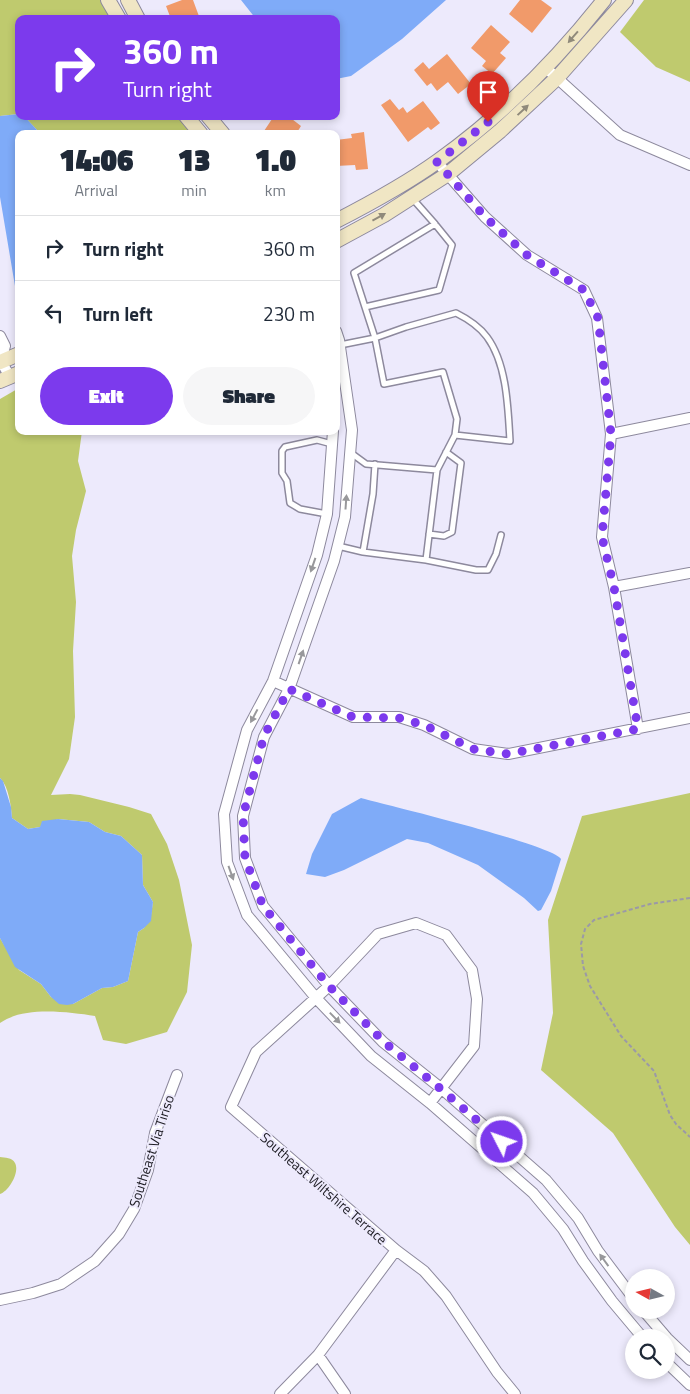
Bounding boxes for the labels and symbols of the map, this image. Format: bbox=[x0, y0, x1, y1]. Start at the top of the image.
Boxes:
one-way arrow bbox=[567, 31, 578, 44]
pin bbox=[467, 71, 509, 122]
one-way arrow bbox=[516, 104, 528, 116]
one-way arrow bbox=[372, 213, 386, 222]
one-way arrow bbox=[343, 493, 351, 509]
one-way arrow bbox=[309, 558, 316, 573]
one-way arrow bbox=[297, 649, 305, 664]
one-way arrow bbox=[250, 709, 258, 724]
one-way arrow bbox=[227, 866, 235, 881]
one-way arrow bbox=[329, 1012, 341, 1024]
street label: Southeast Via Tiriso bbox=[123, 1092, 179, 1210]
position arrow bbox=[475, 1115, 527, 1167]
street label: Southeast Wiltshire Terrace bbox=[256, 1127, 392, 1249]
one-way arrow bbox=[599, 1254, 610, 1267]
north arrow bbox=[625, 1269, 675, 1319]

